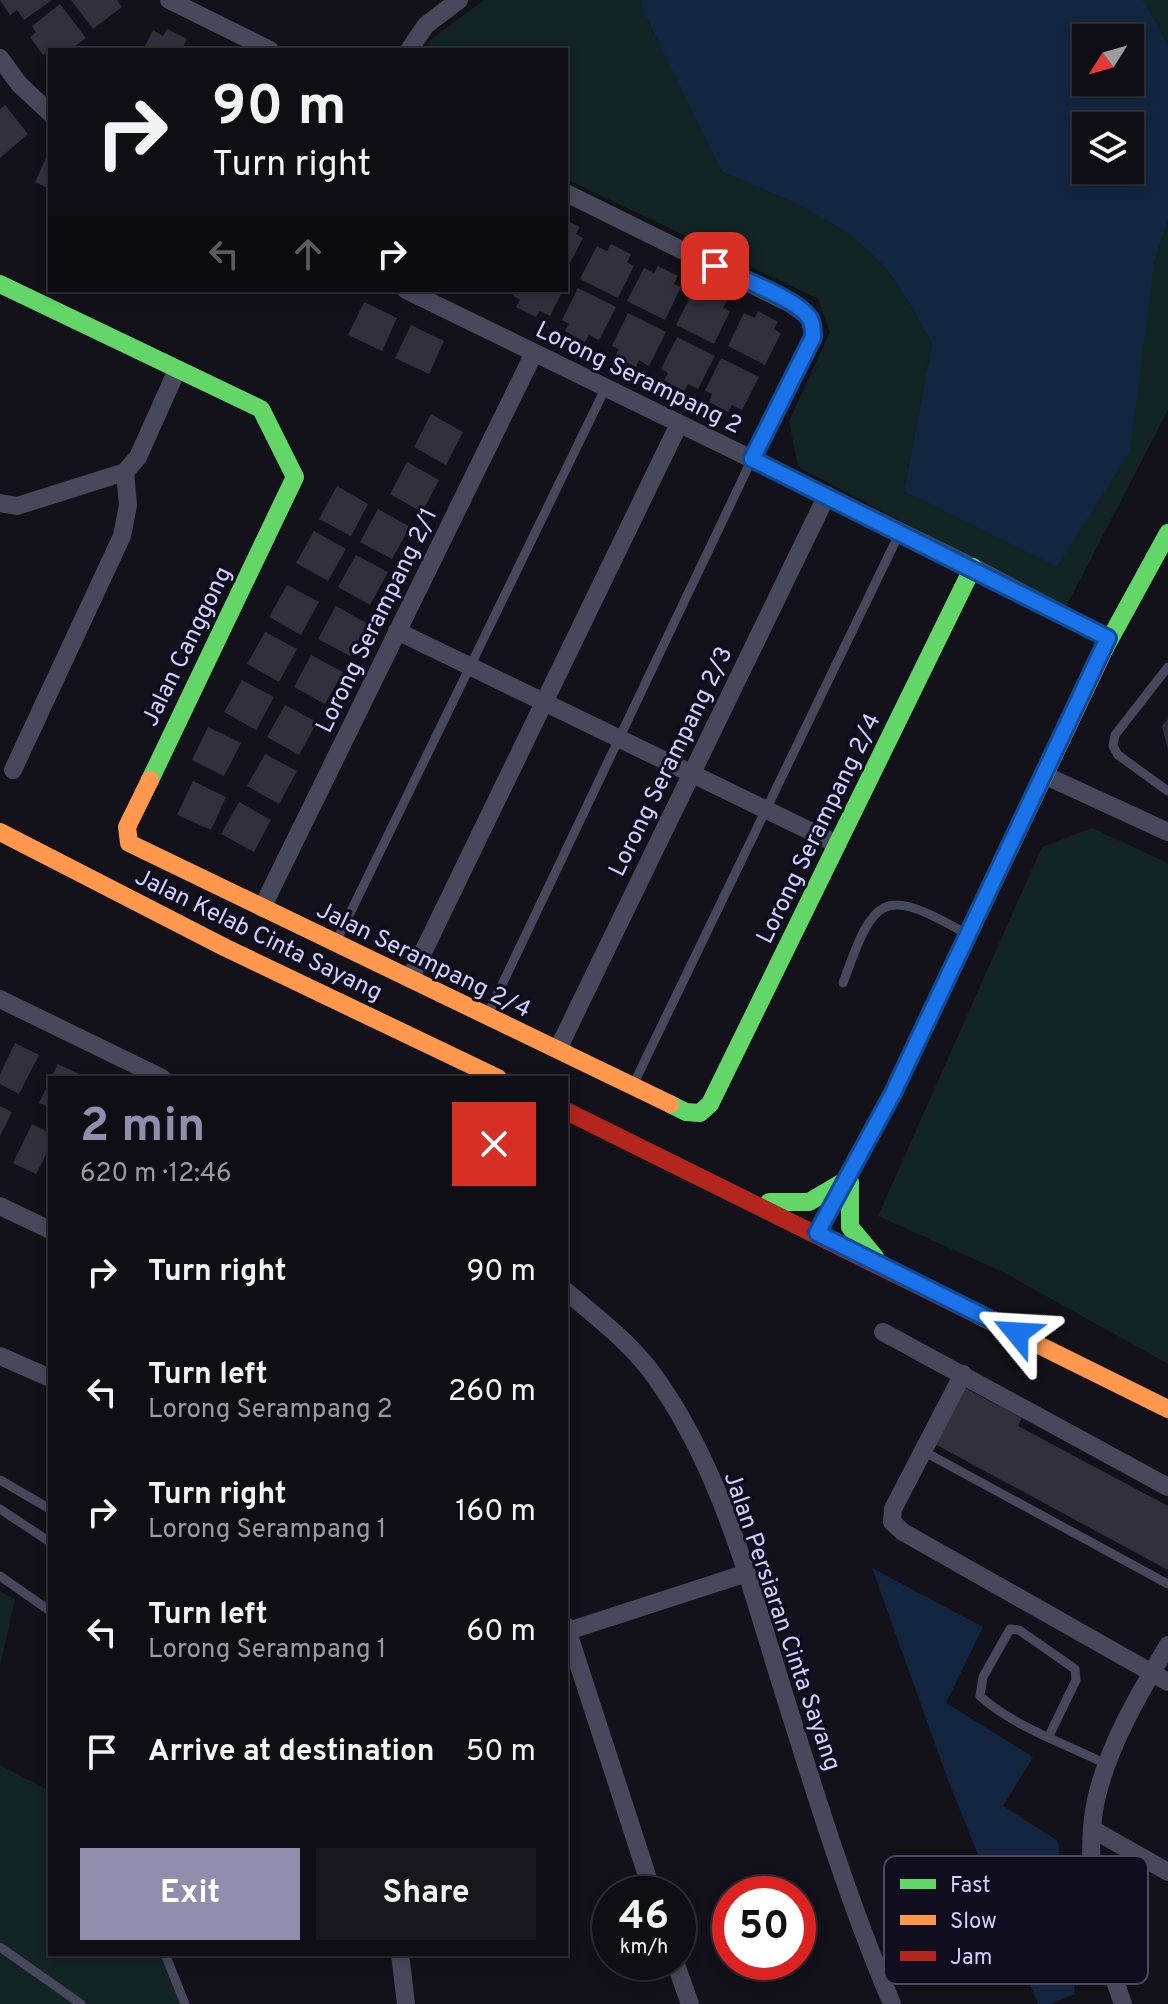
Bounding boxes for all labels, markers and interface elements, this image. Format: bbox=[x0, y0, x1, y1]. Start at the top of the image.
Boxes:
north arrow bbox=[1072, 24, 1144, 96]
map controls bbox=[1072, 24, 1144, 184]
text: 90 m bbox=[212, 74, 347, 144]
icon: right bbox=[80, 80, 184, 184]
button: layers bbox=[1072, 112, 1144, 184]
text: Turn right bbox=[212, 143, 371, 189]
icon: left bbox=[202, 232, 246, 276]
icon: ahead bbox=[286, 232, 330, 276]
icon: right bbox=[370, 232, 414, 276]
pin bbox=[681, 232, 749, 300]
icon: arrive bbox=[693, 244, 737, 288]
street label: Lorong Serampang 2 bbox=[530, 316, 746, 442]
street label: Lorong Serampang 2/1 bbox=[310, 504, 445, 738]
street label: Jalan Canggong bbox=[136, 562, 239, 732]
street label: Lorong Serampang 2/3 bbox=[603, 642, 741, 882]
street label: Lorong Serampang 2/4 bbox=[751, 709, 889, 949]
street label: Jalan Kelab Cinta Sayang bbox=[129, 863, 387, 1009]
street label: Jalan Serampang 2/4 bbox=[311, 896, 535, 1026]
text: 2 min bbox=[80, 1098, 205, 1158]
button: close bbox=[452, 1102, 536, 1186]
text: 620 m · 12:46 bbox=[80, 1158, 232, 1191]
icon: right bbox=[80, 1250, 124, 1294]
text: Turn right bbox=[148, 1254, 286, 1291]
text: 90 m bbox=[467, 1254, 536, 1291]
position arrow bbox=[975, 1291, 1059, 1375]
text: Turn left bbox=[148, 1357, 268, 1394]
icon: left bbox=[80, 1370, 124, 1414]
text: 260 m bbox=[448, 1374, 536, 1411]
text: Lorong Serampang 2 bbox=[148, 1394, 393, 1427]
street label: Jalan Persiaran Cinta Sayang bbox=[716, 1468, 846, 1775]
text: Turn right bbox=[148, 1477, 286, 1514]
icon: right bbox=[80, 1490, 124, 1534]
text: 160 m bbox=[455, 1494, 536, 1531]
text: Lorong Serampang 1 bbox=[148, 1514, 386, 1547]
text: Turn left bbox=[148, 1597, 268, 1634]
icon: left bbox=[80, 1610, 124, 1654]
text: 60 m bbox=[466, 1614, 536, 1651]
text: Lorong Serampang 1 bbox=[148, 1634, 386, 1667]
icon: arrive bbox=[80, 1730, 124, 1774]
text: Arrive at destination bbox=[148, 1734, 434, 1771]
text: 50 m bbox=[466, 1734, 536, 1771]
button: Exit bbox=[80, 1848, 300, 1940]
button: Share bbox=[316, 1848, 536, 1940]
legend bbox=[884, 1856, 1148, 1984]
text: Fast bbox=[950, 1873, 991, 1900]
speed limit sign: 50 bbox=[712, 1876, 816, 1980]
text: 46 bbox=[619, 1893, 669, 1943]
text: Slow bbox=[950, 1909, 997, 1936]
text: km/h bbox=[620, 1935, 668, 1961]
text: Jam bbox=[950, 1945, 993, 1972]

